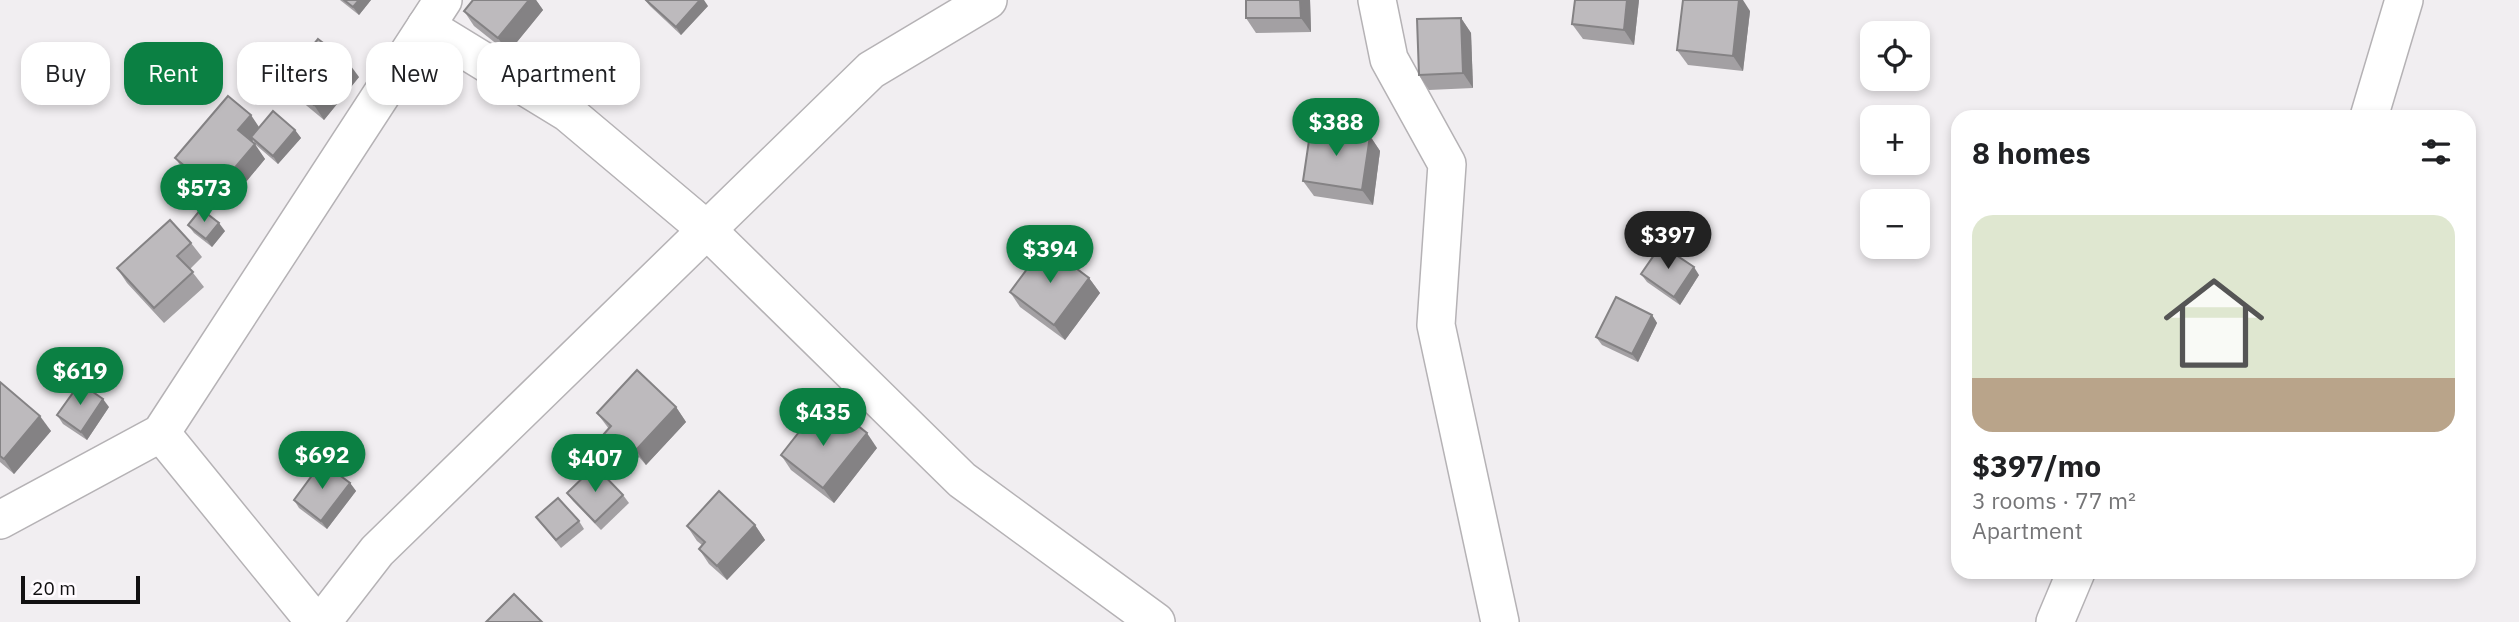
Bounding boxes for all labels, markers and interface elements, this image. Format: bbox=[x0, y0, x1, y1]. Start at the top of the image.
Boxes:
map controls bbox=[1860, 21, 1930, 259]
button: locate bbox=[1860, 21, 1930, 91]
chip: Buy bbox=[21, 42, 110, 105]
chip: Rent bbox=[124, 42, 223, 105]
chip: Filters bbox=[237, 42, 352, 105]
chip: New bbox=[366, 42, 463, 105]
chip: Apartment bbox=[477, 42, 640, 105]
pin: $388 bbox=[1295, 99, 1377, 158]
button: + bbox=[1860, 105, 1930, 175]
text: $388 bbox=[1308, 106, 1364, 136]
text: 8 homes bbox=[1972, 133, 2091, 172]
icon: filters bbox=[2417, 133, 2455, 171]
pin: $573 bbox=[163, 164, 245, 224]
text: $573 bbox=[176, 172, 232, 202]
button: − bbox=[1860, 189, 1930, 259]
pin: $397 bbox=[1627, 212, 1709, 271]
text: $397 bbox=[1640, 219, 1696, 249]
pin: $394 bbox=[1009, 226, 1091, 285]
text: $394 bbox=[1022, 233, 1078, 263]
icon: home bbox=[2151, 260, 2277, 386]
pin: $619 bbox=[39, 348, 121, 407]
text: $619 bbox=[52, 355, 108, 385]
pin: $435 bbox=[782, 388, 864, 448]
text: $435 bbox=[795, 396, 851, 426]
pin: $692 bbox=[281, 432, 363, 491]
pin: $407 bbox=[554, 434, 636, 494]
text: $692 bbox=[294, 439, 350, 469]
text: $407 bbox=[567, 442, 623, 472]
text: $397/mo bbox=[1972, 446, 2101, 485]
text: 3 rooms · 77 m² bbox=[1972, 485, 2136, 515]
text: Apartment bbox=[1972, 515, 2083, 545]
scale bar bbox=[21, 573, 140, 605]
text: 20 m bbox=[32, 576, 76, 600]

